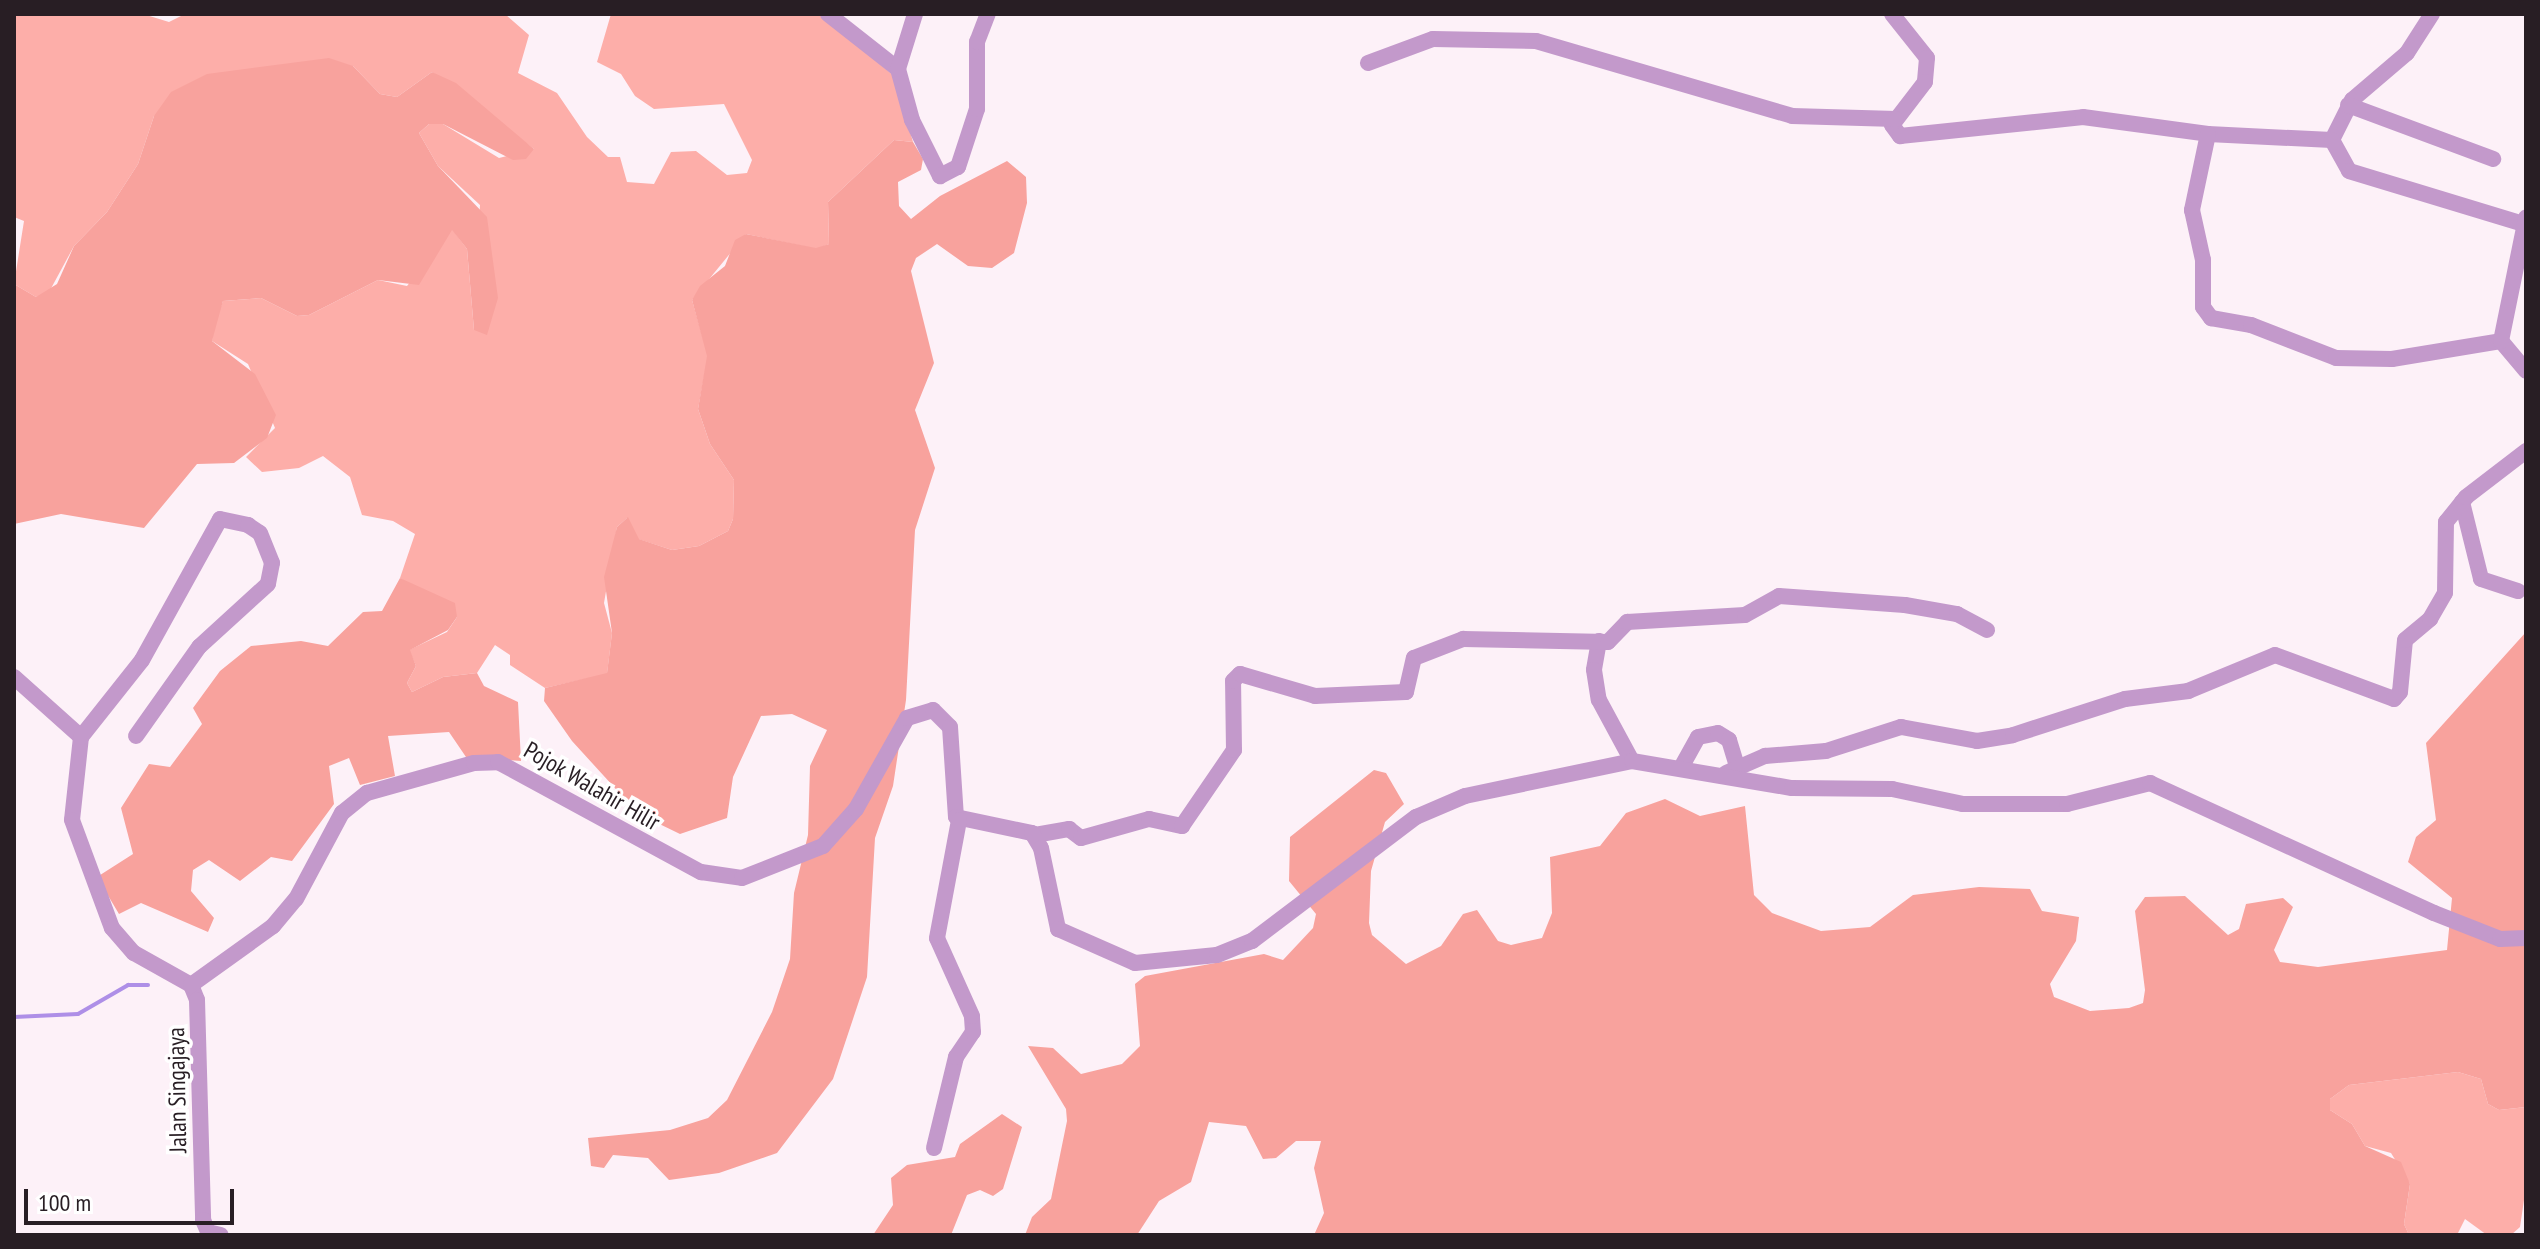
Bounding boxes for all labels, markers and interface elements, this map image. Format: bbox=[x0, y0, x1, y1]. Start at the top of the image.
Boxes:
street label: Pojok Walahir Hilir bbox=[518, 735, 666, 837]
street label: Jalan Singajaya bbox=[162, 1027, 192, 1153]
scale bar bbox=[28, 1173, 238, 1223]
text: 100 m bbox=[38, 1187, 91, 1218]

